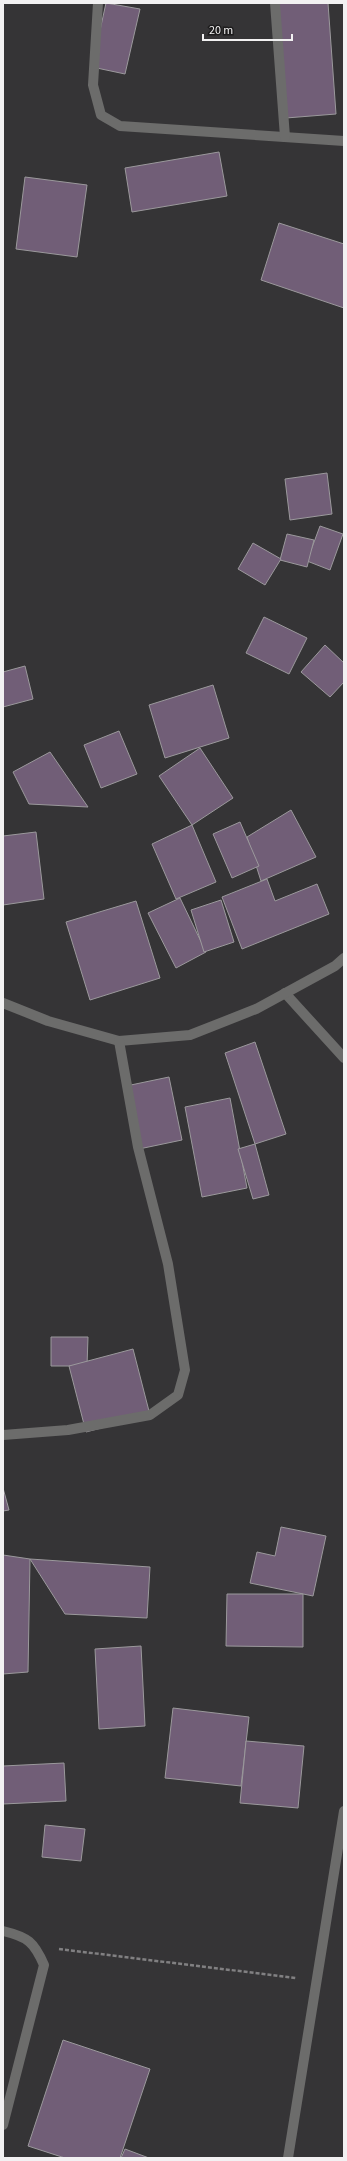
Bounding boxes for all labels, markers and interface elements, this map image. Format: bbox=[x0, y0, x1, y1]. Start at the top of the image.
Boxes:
scale bar bbox=[203, 16, 292, 42]
text: 20 m bbox=[209, 22, 233, 39]

